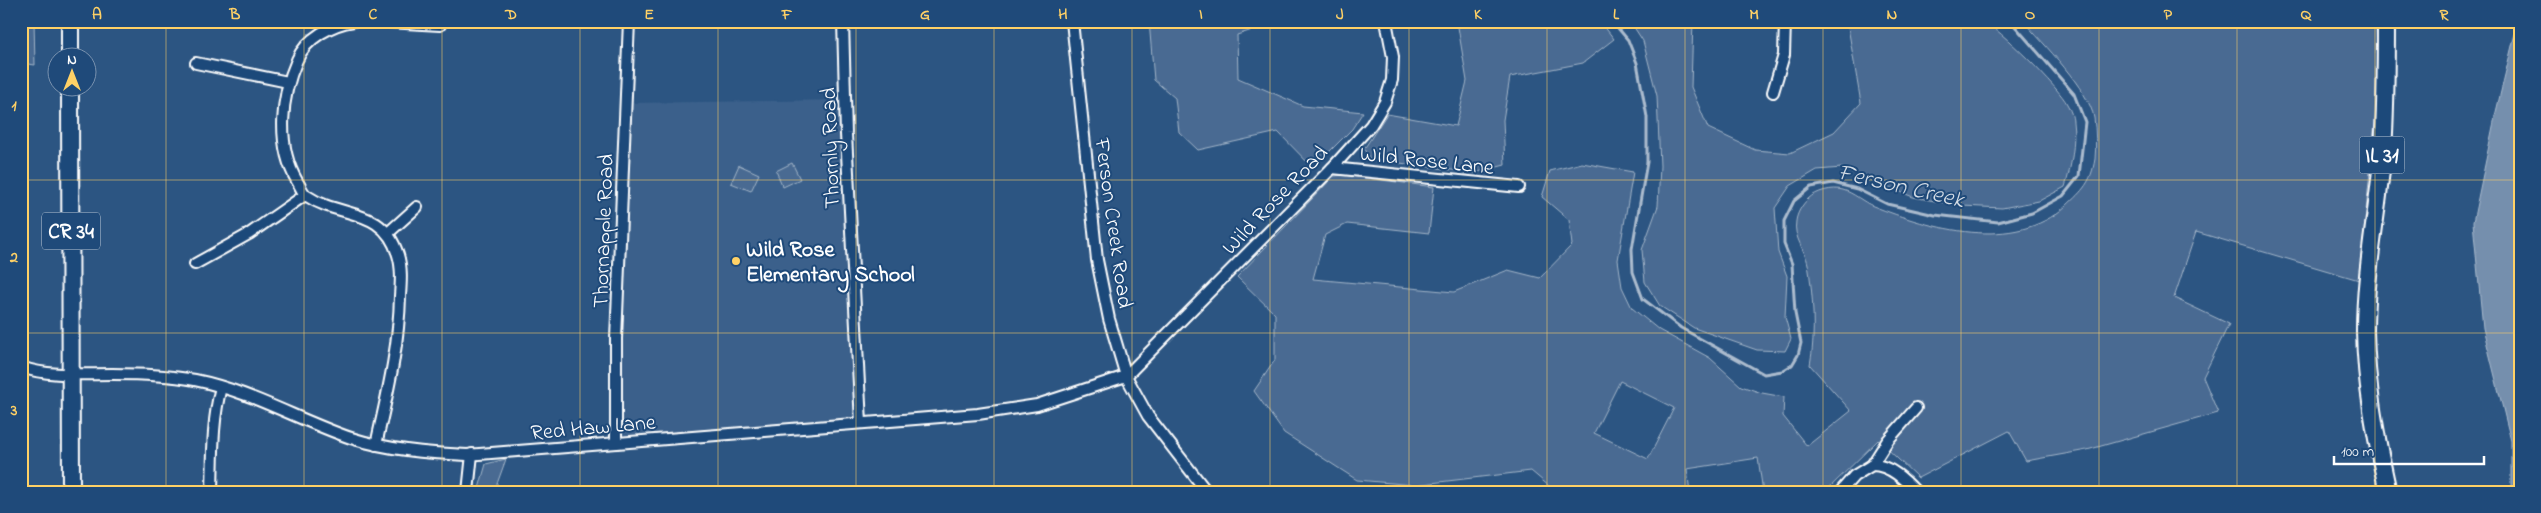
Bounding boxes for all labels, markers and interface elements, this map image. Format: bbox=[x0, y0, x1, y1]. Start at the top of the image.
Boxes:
text: A bbox=[92, 3, 102, 27]
text: B bbox=[229, 3, 241, 27]
text: C bbox=[369, 3, 378, 27]
text: D bbox=[504, 3, 517, 27]
text: E bbox=[644, 3, 654, 27]
text: F bbox=[781, 3, 793, 27]
text: G bbox=[920, 3, 930, 27]
text: H bbox=[1058, 3, 1068, 27]
text: I bbox=[1199, 3, 1203, 27]
text: J bbox=[1336, 3, 1344, 27]
text: K bbox=[1474, 3, 1483, 27]
text: L bbox=[1613, 3, 1620, 27]
text: M bbox=[1749, 3, 1759, 27]
text: N bbox=[1887, 3, 1898, 27]
text: O bbox=[2025, 3, 2036, 27]
text: P bbox=[2164, 3, 2173, 27]
text: Q bbox=[2301, 3, 2312, 27]
text: R bbox=[2439, 3, 2450, 27]
north arrow bbox=[48, 48, 98, 98]
text: N bbox=[67, 50, 77, 71]
street label: Thornly Road bbox=[814, 87, 851, 209]
text: 1 bbox=[11, 94, 17, 118]
street label: Ferson Creek Road bbox=[1084, 135, 1140, 311]
road number: IL 31 bbox=[2360, 136, 2404, 174]
street label: Wild Rose Road bbox=[1215, 139, 1337, 263]
street label: Wild Rose Lane bbox=[1358, 139, 1495, 185]
street label: Thornapple Road bbox=[586, 153, 624, 309]
water label: Ferson Creek bbox=[1834, 156, 1969, 219]
road number: CR 34 bbox=[42, 212, 100, 250]
place label: Wild Rose Elementary School bbox=[746, 235, 915, 293]
text: 2 bbox=[9, 246, 18, 270]
marker: Wild Rose Elementary School bbox=[730, 255, 742, 267]
text: 3 bbox=[10, 399, 18, 423]
street label: Red Haw Lane bbox=[530, 408, 657, 450]
scale bar bbox=[2334, 433, 2484, 465]
text: 100 m bbox=[2341, 441, 2374, 463]

